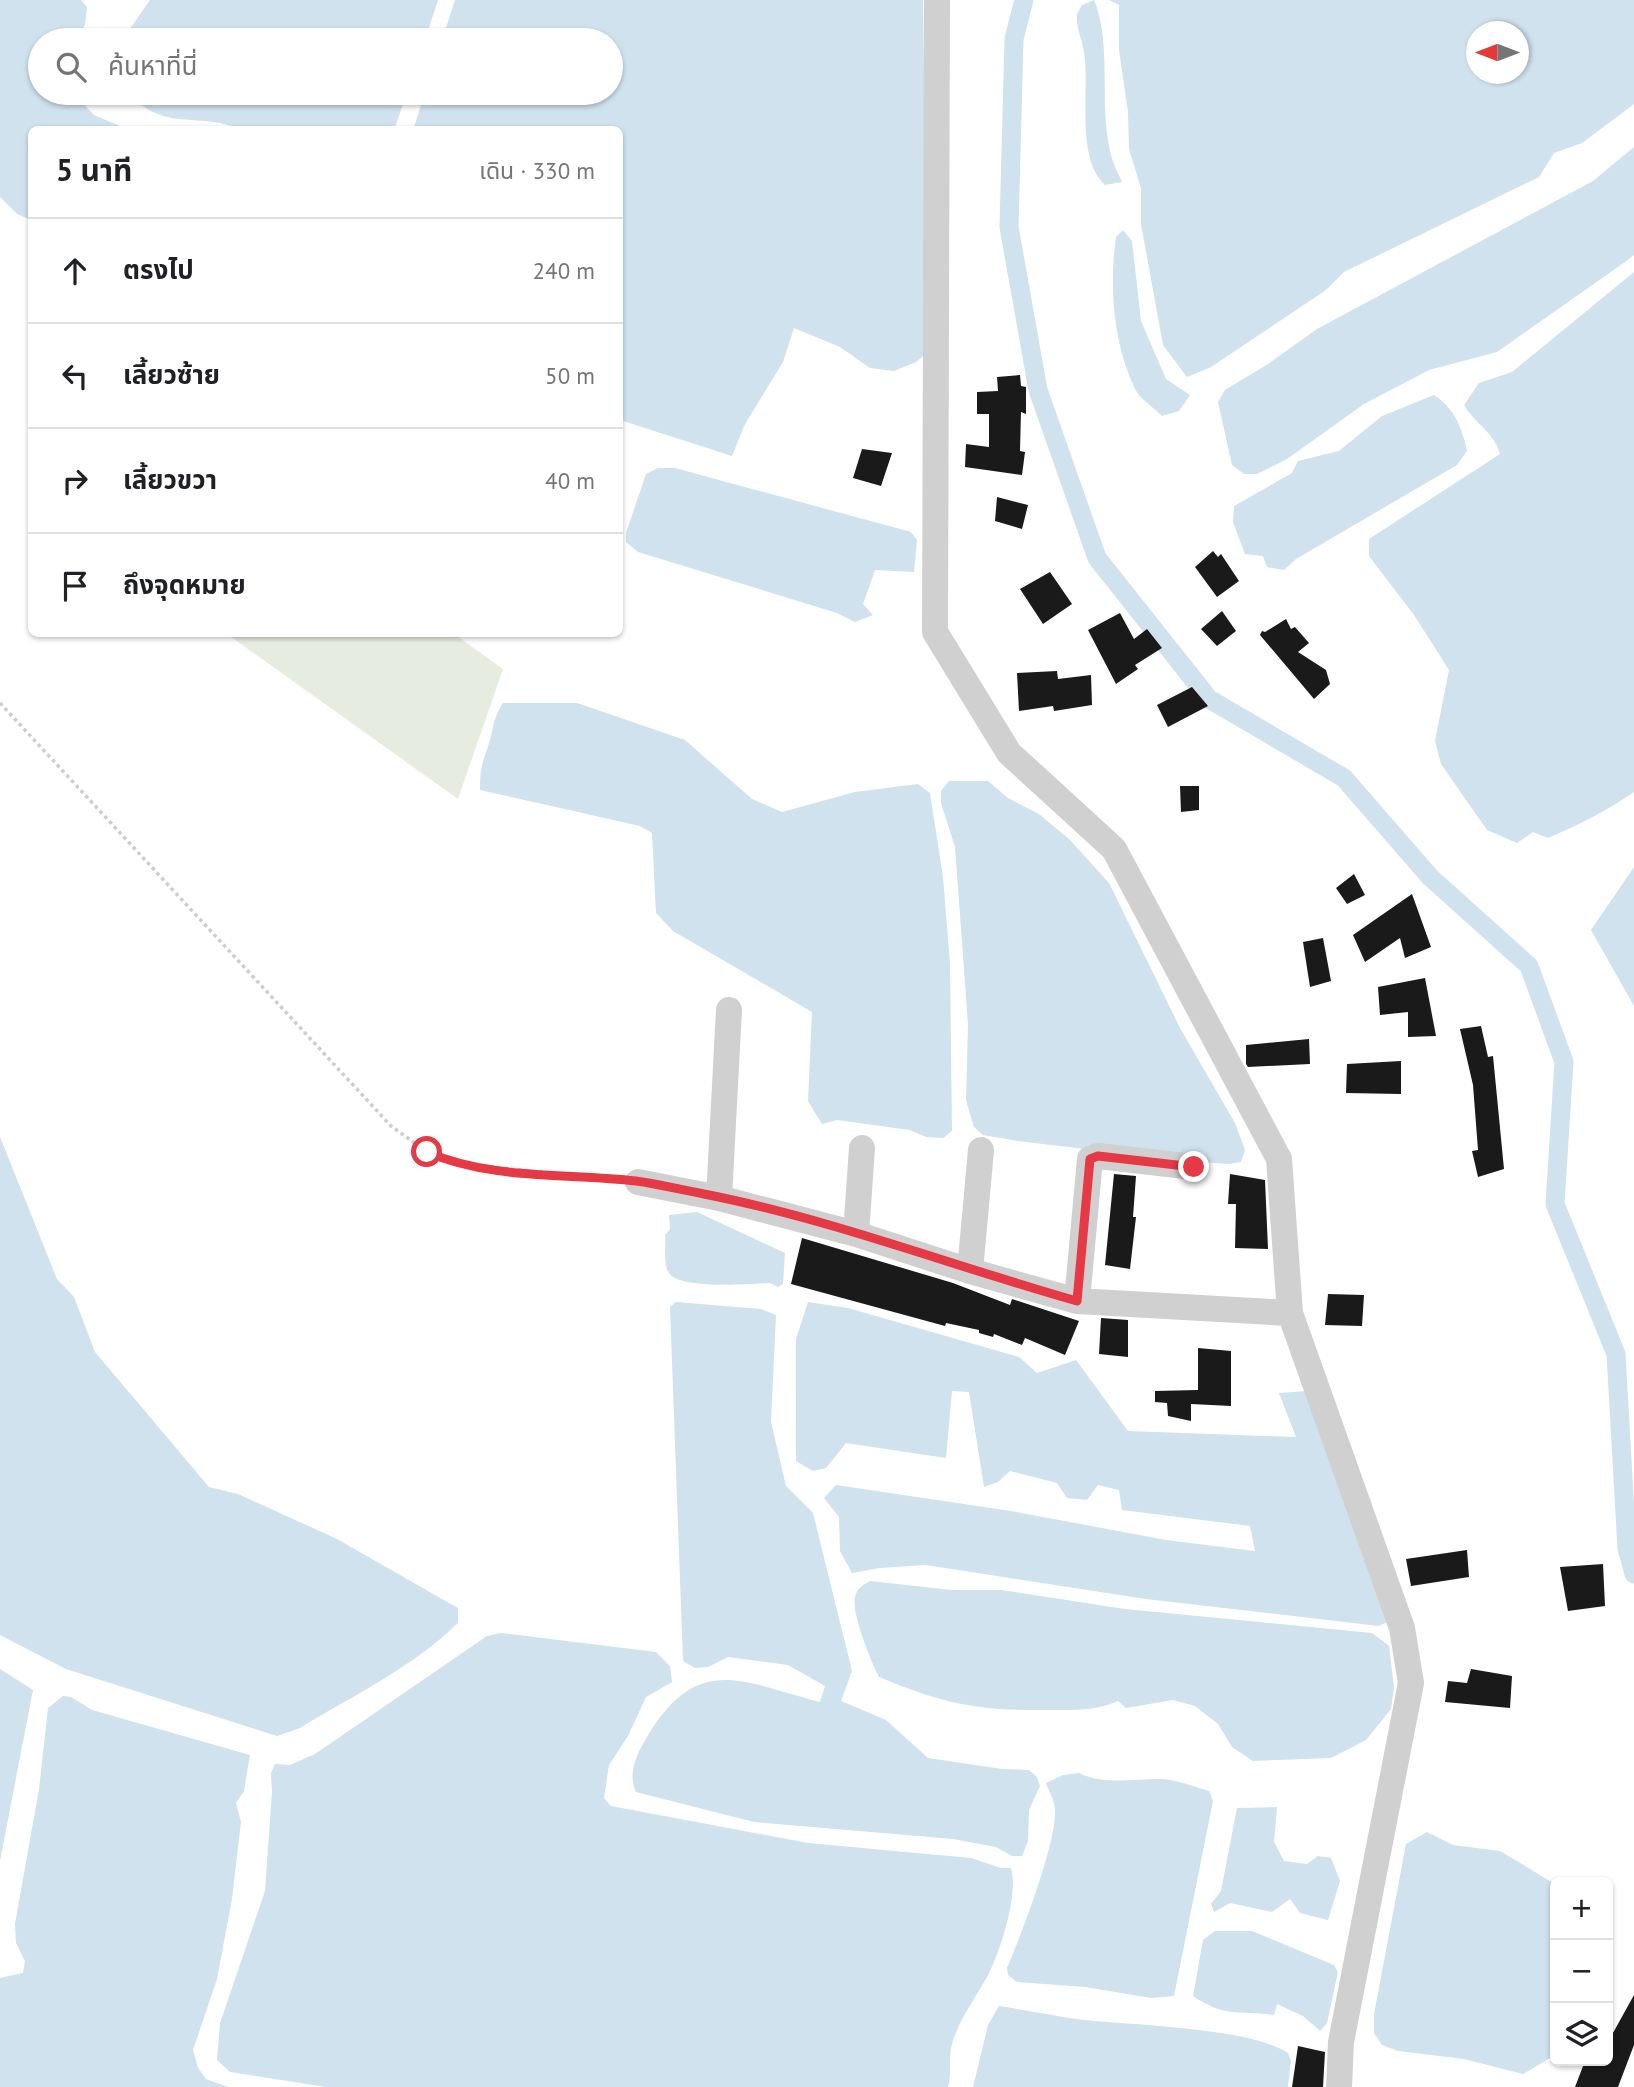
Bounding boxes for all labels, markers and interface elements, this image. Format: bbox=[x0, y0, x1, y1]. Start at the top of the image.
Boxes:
north arrow bbox=[1466, 21, 1529, 84]
search box bbox=[28, 28, 623, 105]
icon: search bbox=[52, 48, 90, 86]
text: ค้นหาที่นี่ bbox=[108, 49, 198, 82]
text: 5 นาที bbox=[56, 150, 132, 189]
text: เดิน · 330 m bbox=[479, 156, 595, 185]
icon: ahead bbox=[56, 252, 94, 290]
text: ตรงไป bbox=[123, 253, 194, 286]
text: 240 m bbox=[533, 256, 595, 285]
icon: left bbox=[56, 357, 94, 395]
text: เลี้ยวซ้าย bbox=[123, 358, 220, 391]
text: 50 m bbox=[545, 361, 595, 390]
icon: right bbox=[56, 462, 94, 500]
text: เลี้ยวขวา bbox=[123, 463, 217, 496]
text: 40 m bbox=[545, 466, 595, 495]
icon: arrive bbox=[56, 567, 94, 605]
text: ถึงจุดหมาย bbox=[123, 568, 246, 601]
route start bbox=[411, 1136, 442, 1167]
route end bbox=[1178, 1151, 1209, 1182]
map controls bbox=[1550, 1877, 1613, 2066]
button: + bbox=[1550, 1877, 1613, 1940]
button: − bbox=[1550, 1940, 1613, 2003]
button: layers bbox=[1550, 2003, 1613, 2066]

